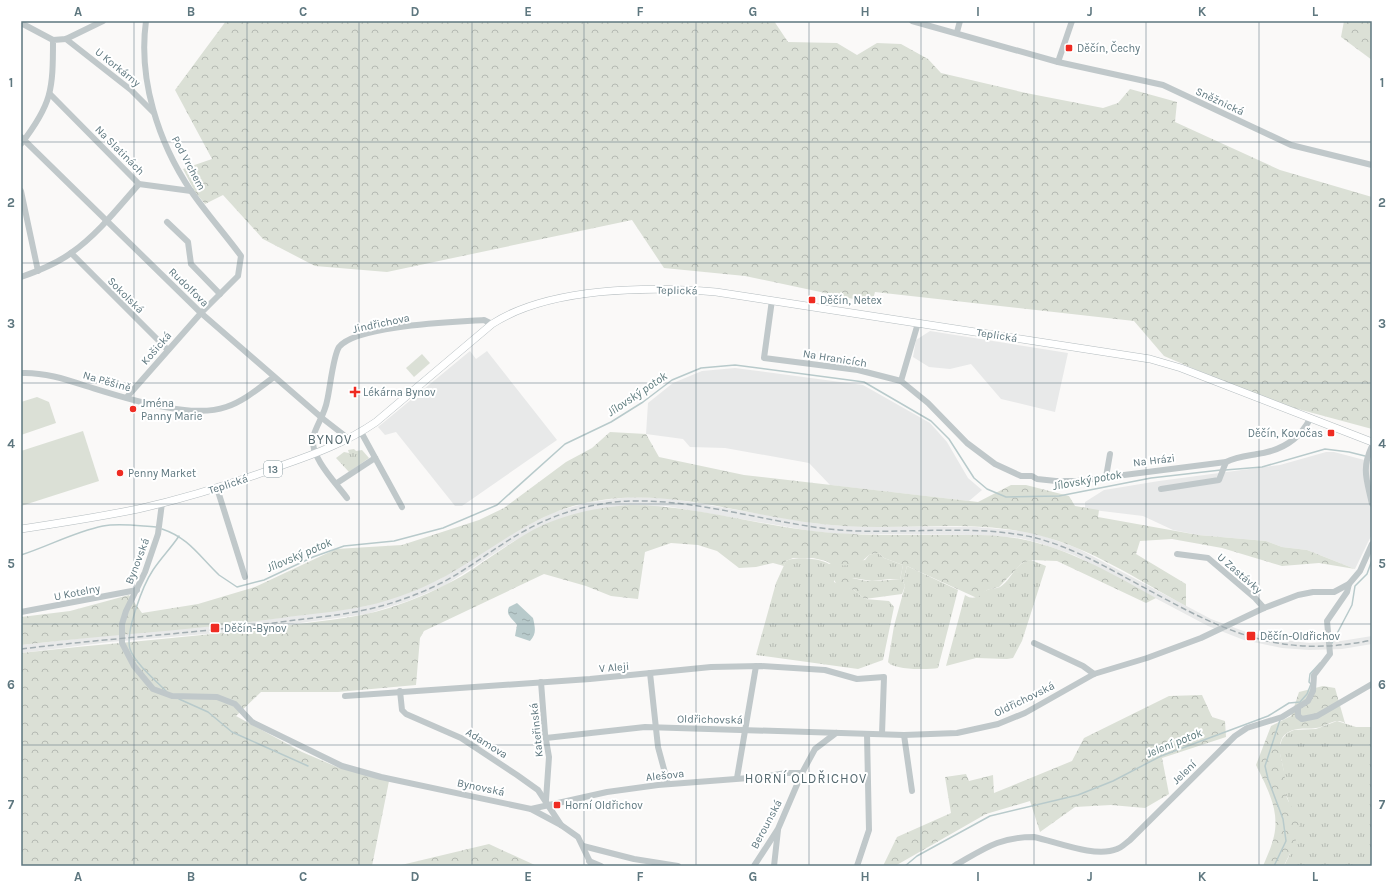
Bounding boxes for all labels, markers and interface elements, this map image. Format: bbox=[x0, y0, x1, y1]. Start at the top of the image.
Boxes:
text: A bbox=[74, 4, 82, 19]
text: B bbox=[187, 4, 195, 19]
text: C bbox=[299, 4, 307, 19]
text: D bbox=[411, 4, 420, 19]
text: E bbox=[524, 4, 532, 19]
text: F bbox=[636, 4, 644, 19]
text: G bbox=[749, 4, 757, 19]
text: H bbox=[860, 4, 870, 19]
text: I bbox=[976, 4, 980, 19]
text: J bbox=[1087, 4, 1093, 19]
text: K bbox=[1198, 4, 1207, 19]
text: L bbox=[1312, 4, 1319, 19]
place label: Děčín, Čechy bbox=[1077, 40, 1140, 55]
marker: Děčín, Čechy bbox=[1064, 43, 1074, 53]
street label: U Korkárny bbox=[92, 45, 143, 90]
text: 1 bbox=[9, 75, 13, 90]
text: 1 bbox=[1380, 75, 1384, 90]
street label: Sněžnická bbox=[1193, 85, 1246, 118]
street label: Na Slatinách bbox=[92, 123, 147, 178]
street label: Pod Vrchem bbox=[169, 134, 208, 193]
text: 2 bbox=[7, 195, 15, 210]
text: 2 bbox=[1378, 195, 1386, 210]
street label: Rudolfova bbox=[166, 265, 211, 310]
street label: Sokolská bbox=[105, 274, 147, 316]
street label: Teplická bbox=[656, 284, 698, 297]
place label: Děčín, Netex bbox=[820, 294, 882, 307]
marker: Děčín, Netex bbox=[807, 295, 817, 305]
street label: Jindřichova bbox=[351, 311, 411, 336]
text: 3 bbox=[7, 316, 15, 331]
text: 3 bbox=[1378, 316, 1386, 331]
street label: Teplická bbox=[976, 326, 1018, 345]
street label: Košická bbox=[138, 329, 174, 368]
street label: Na Hranicích bbox=[802, 347, 868, 370]
street label: Na Pěšině bbox=[81, 368, 133, 395]
water label: Jílovský potok bbox=[604, 368, 671, 419]
place label: Lékárna Bynov bbox=[363, 386, 436, 399]
marker: Lékárna Bynov bbox=[350, 387, 360, 397]
place label: Jména Panny Marie bbox=[141, 397, 203, 423]
marker: Jména Panny Marie bbox=[128, 404, 138, 414]
place label: Děčín, Kovočas bbox=[1248, 427, 1323, 440]
marker: Děčín, Kovočas bbox=[1326, 428, 1336, 438]
district label: BYNOV bbox=[308, 432, 352, 447]
text: 4 bbox=[7, 436, 15, 451]
text: 4 bbox=[1378, 436, 1386, 451]
street label: Na Hrázi bbox=[1132, 451, 1176, 470]
road number: 13 bbox=[264, 461, 282, 477]
place label: Penny Market bbox=[128, 467, 196, 480]
water label: Jílovský potok bbox=[1051, 467, 1123, 493]
marker: Penny Market bbox=[115, 468, 125, 478]
street label: Teplická bbox=[207, 472, 250, 497]
water label: Jílovský potok bbox=[264, 535, 335, 575]
street label: Bynovská bbox=[123, 536, 152, 586]
street label: U Zastávky bbox=[1215, 550, 1265, 596]
text: 5 bbox=[7, 556, 15, 571]
text: 5 bbox=[1378, 556, 1386, 571]
street label: U Kotelny bbox=[53, 582, 101, 603]
marker: Děčín-Bynov bbox=[209, 622, 221, 634]
place label: Děčín-Bynov bbox=[224, 622, 287, 635]
marker: Děčín-Oldřichov bbox=[1245, 630, 1257, 642]
place label: Děčín-Oldřichov bbox=[1260, 630, 1341, 643]
street label: V Aleji bbox=[598, 660, 630, 675]
text: 6 bbox=[7, 677, 15, 692]
text: 6 bbox=[1378, 677, 1386, 692]
street label: Oldřichovská bbox=[992, 679, 1057, 720]
street label: Kateřinská bbox=[527, 702, 546, 758]
street label: Oldřichovská bbox=[677, 712, 743, 727]
water label: Jelení potok bbox=[1144, 725, 1205, 761]
street label: Adamova bbox=[463, 726, 510, 761]
street label: Jelení bbox=[1169, 757, 1200, 787]
street label: Alešova bbox=[645, 767, 685, 784]
district label: HORNÍ OLDŘICHOV bbox=[745, 769, 867, 786]
street label: Bynovská bbox=[456, 776, 506, 799]
text: 7 bbox=[8, 797, 15, 812]
street label: Berounská bbox=[748, 797, 785, 851]
text: 7 bbox=[1379, 797, 1386, 812]
place label: Horní Oldřichov bbox=[565, 799, 643, 812]
marker: Horní Oldřichov bbox=[552, 800, 562, 810]
text: A bbox=[74, 869, 82, 884]
text: B bbox=[187, 869, 195, 884]
text: C bbox=[299, 869, 307, 884]
text: D bbox=[411, 869, 420, 884]
text: E bbox=[524, 869, 532, 884]
text: F bbox=[636, 869, 644, 884]
text: G bbox=[749, 869, 757, 884]
text: H bbox=[860, 869, 870, 884]
text: I bbox=[976, 869, 980, 884]
text: J bbox=[1087, 869, 1093, 884]
text: K bbox=[1198, 869, 1207, 884]
text: L bbox=[1312, 869, 1319, 884]

